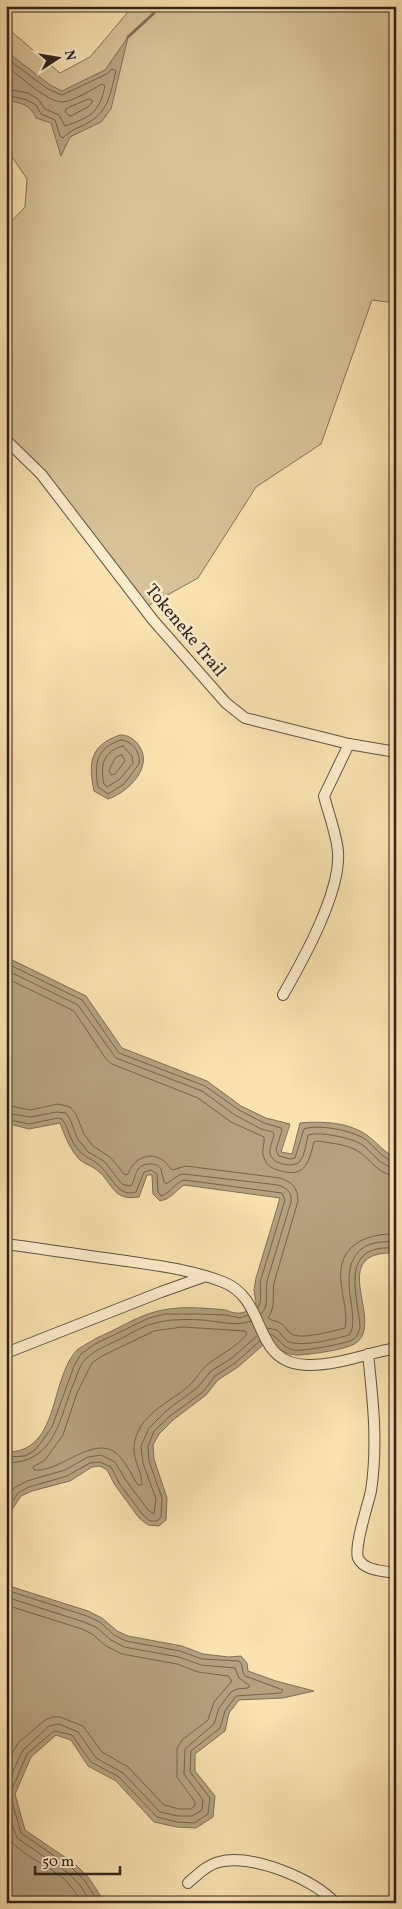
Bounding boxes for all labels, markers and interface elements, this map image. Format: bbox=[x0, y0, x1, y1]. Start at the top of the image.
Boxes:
north arrow bbox=[32, 32, 82, 82]
text: N bbox=[59, 49, 80, 63]
street label: Tokeneke Trail bbox=[139, 579, 231, 683]
scale bar bbox=[35, 1844, 120, 1876]
text: 50 m bbox=[42, 1852, 74, 1873]

